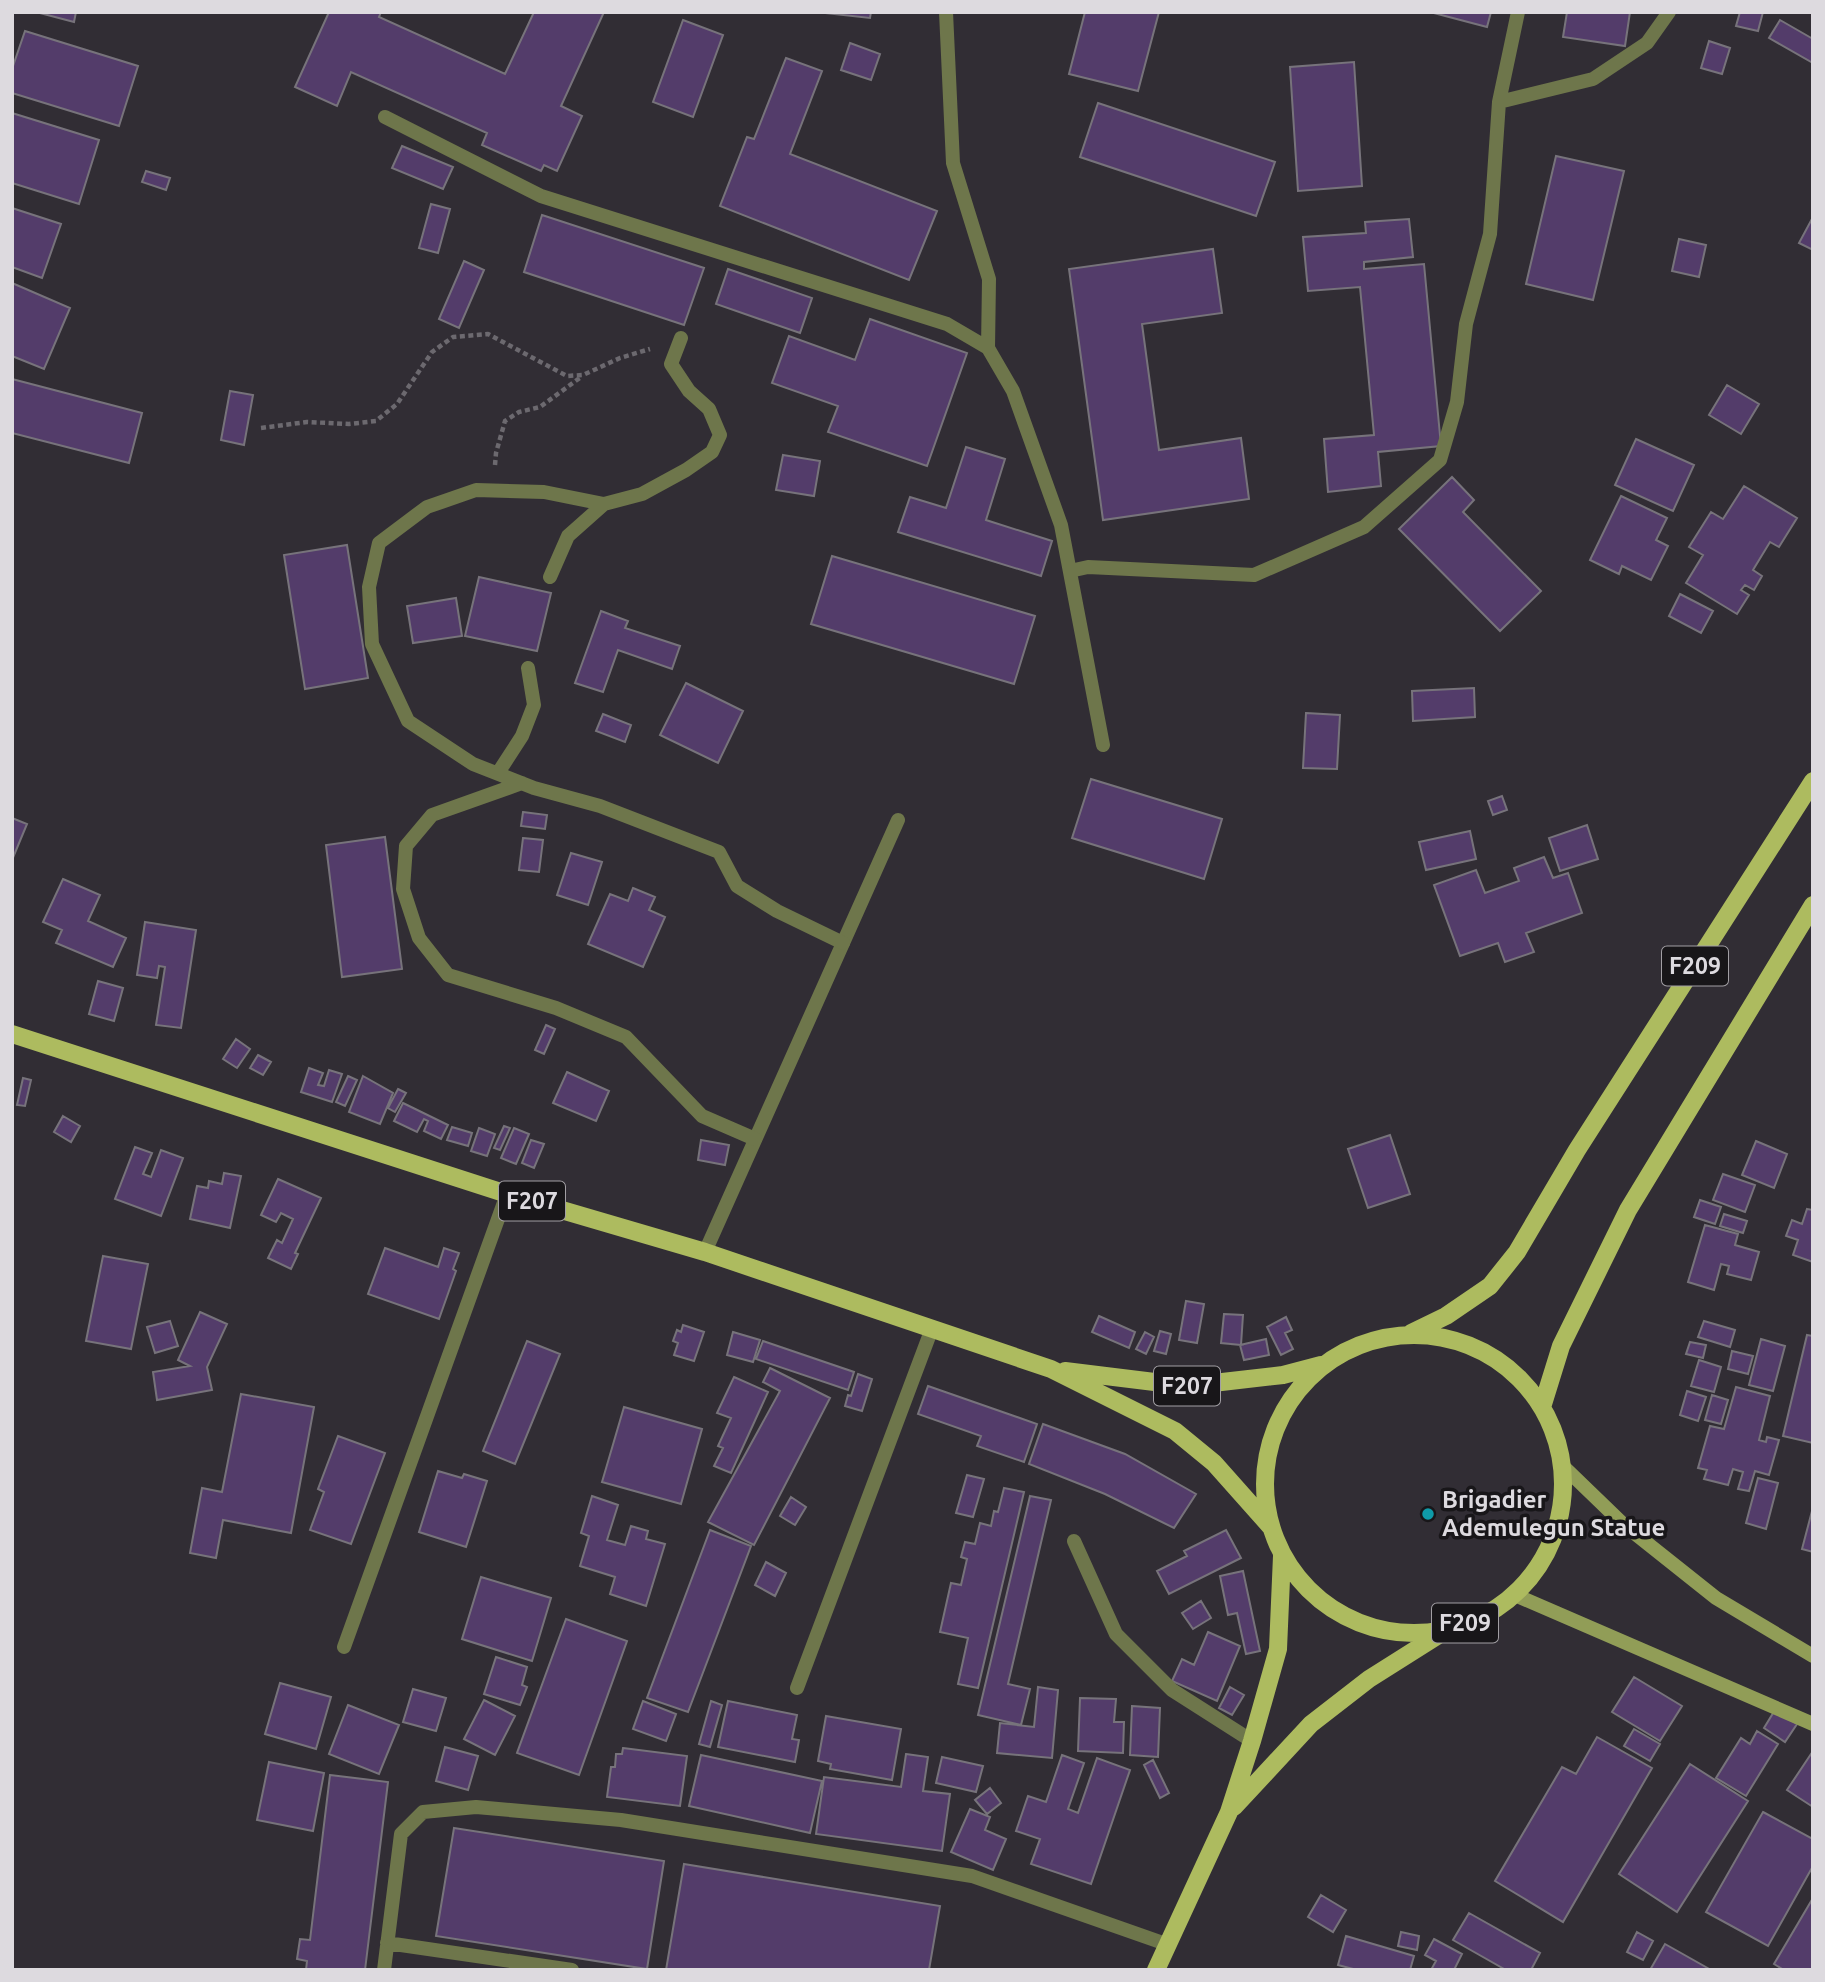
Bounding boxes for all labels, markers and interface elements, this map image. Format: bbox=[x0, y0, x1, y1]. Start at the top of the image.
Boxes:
road number: F209 bbox=[1662, 946, 1728, 986]
road number: F207 bbox=[499, 1182, 565, 1220]
road number: F207 bbox=[1154, 1366, 1220, 1406]
place label: Brigadier Ademulegun Statue bbox=[1442, 1486, 1665, 1541]
marker: Brigadier Ademulegun Statue bbox=[1420, 1506, 1436, 1522]
road number: F209 bbox=[1432, 1604, 1498, 1642]

